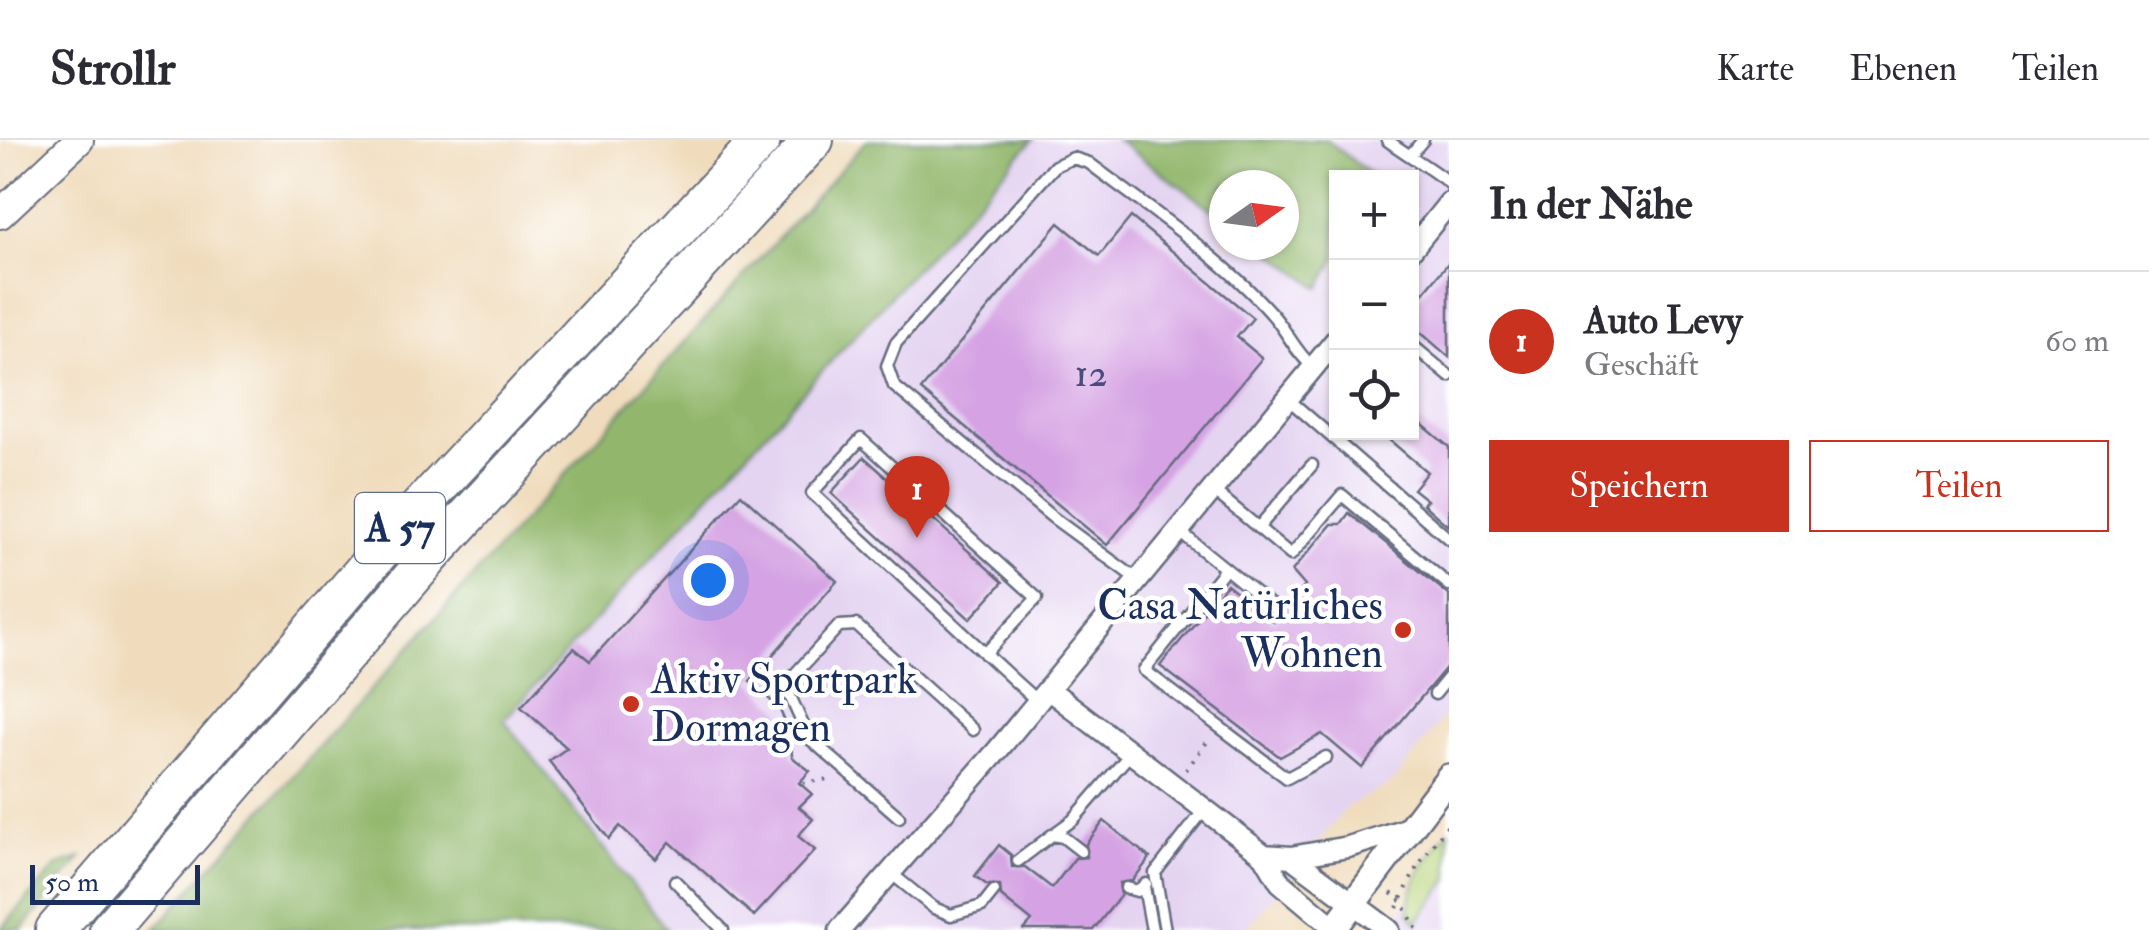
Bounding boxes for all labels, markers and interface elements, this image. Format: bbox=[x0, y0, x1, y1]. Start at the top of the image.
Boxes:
text: Strollr bbox=[50, 39, 175, 99]
text: Karte bbox=[1716, 47, 1794, 91]
text: Ebenen bbox=[1849, 47, 1957, 91]
text: Teilen bbox=[2012, 47, 2099, 91]
north arrow bbox=[1209, 170, 1299, 260]
map controls bbox=[1329, 170, 1419, 440]
button: + bbox=[1329, 170, 1419, 260]
text: In der Nähe bbox=[1489, 179, 1693, 231]
button: − bbox=[1329, 260, 1419, 350]
text: Auto Levy bbox=[1584, 297, 1743, 345]
text: 1 bbox=[1516, 321, 1527, 361]
text: 60 m bbox=[2045, 321, 2109, 361]
text: Geschäft bbox=[1584, 345, 1699, 385]
house number: 12 bbox=[1075, 350, 1107, 398]
button: locate bbox=[1329, 350, 1419, 440]
button: Speichern bbox=[1489, 440, 1789, 532]
button: Teilen bbox=[1809, 440, 2109, 532]
pin: 1 bbox=[884, 456, 950, 538]
road number: A 57 bbox=[355, 493, 445, 563]
your location bbox=[683, 555, 734, 606]
place label: Casa Natürliches Wohnen bbox=[1097, 580, 1383, 680]
marker: Casa Natürliches Wohnen bbox=[1392, 619, 1414, 641]
place label: Aktiv Sportpark Dormagen bbox=[650, 654, 917, 754]
marker: Aktiv Sportpark Dormagen bbox=[620, 693, 642, 715]
scale bar bbox=[30, 860, 200, 904]
text: 50 m bbox=[45, 865, 99, 900]

